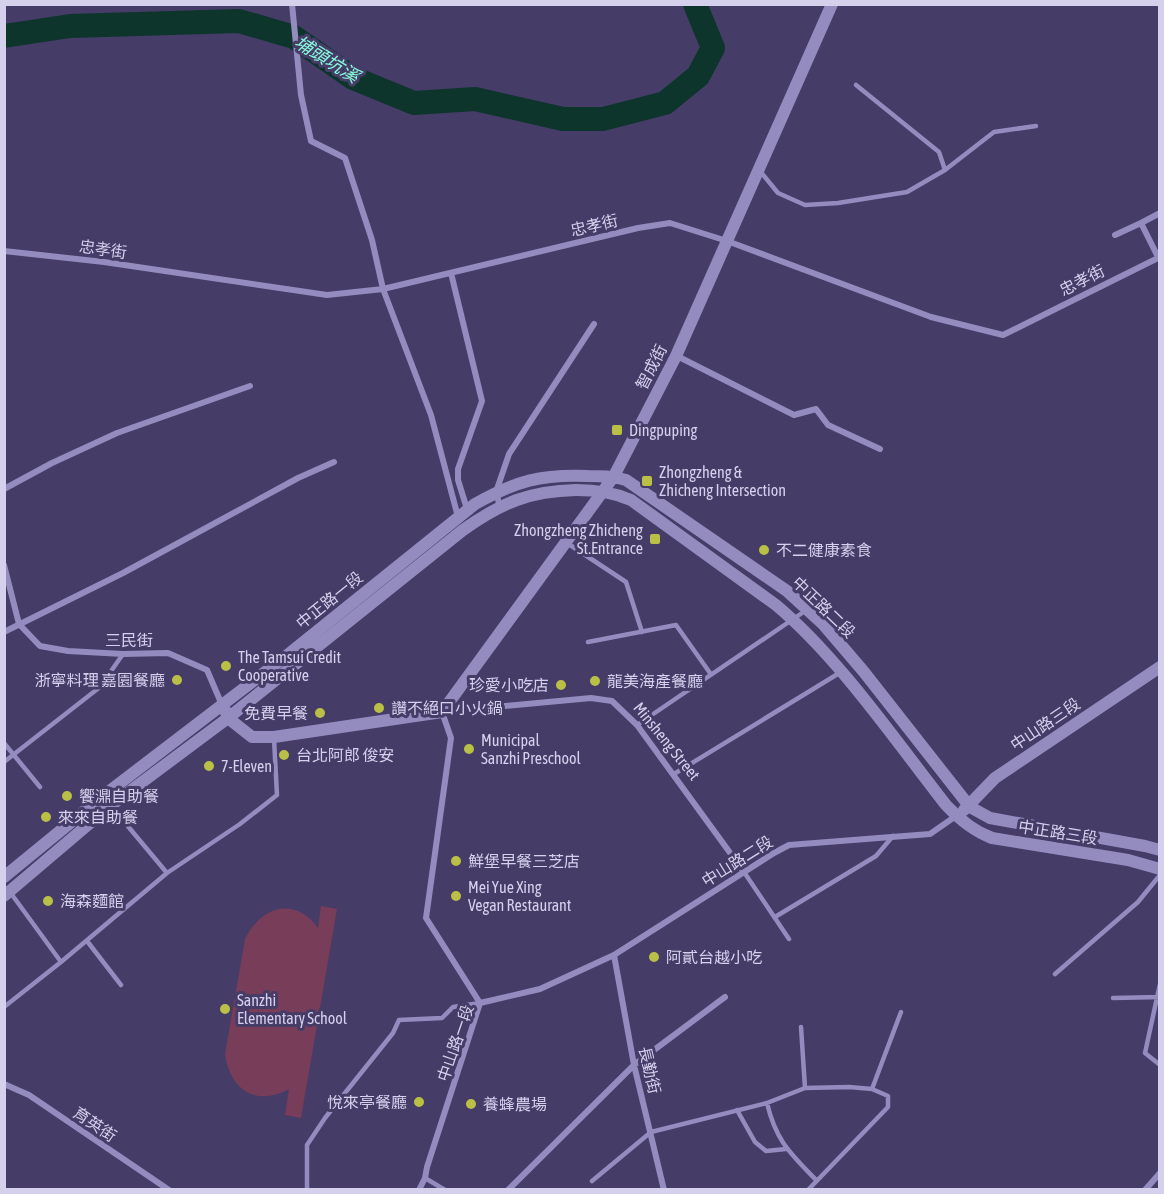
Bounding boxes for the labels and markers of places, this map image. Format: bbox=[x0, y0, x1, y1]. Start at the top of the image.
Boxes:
place label: Dingpuping bbox=[629, 421, 698, 440]
marker: Dingpuping bbox=[610, 423, 624, 437]
place label: Zhongzheng & Zhicheng Intersection bbox=[659, 463, 786, 500]
marker: Zhongzheng & Zhicheng Intersection bbox=[640, 474, 654, 488]
place label: Zhongzheng Zhicheng St.Entrance bbox=[514, 521, 643, 557]
marker: Zhongzheng Zhicheng St.Entrance bbox=[648, 532, 662, 546]
place label: 不二健康素食 bbox=[776, 541, 872, 559]
marker: 不二健康素食 bbox=[757, 543, 771, 557]
place label: The Tamsui Credit Cooperative bbox=[238, 648, 341, 685]
marker: The Tamsui Credit Cooperative bbox=[219, 659, 233, 673]
place label: 浙寧料理 嘉園餐廳 bbox=[35, 671, 165, 689]
place label: 龍美海產餐廳 bbox=[607, 672, 703, 690]
marker: 浙寧料理 嘉園餐廳 bbox=[170, 673, 184, 687]
marker: 龍美海產餐廳 bbox=[588, 674, 602, 688]
place label: 珍愛小吃店 bbox=[469, 676, 549, 694]
marker: 珍愛小吃店 bbox=[554, 678, 568, 692]
place label: 讚不絕口小火鍋 bbox=[391, 699, 503, 717]
marker: 讚不絕口小火鍋 bbox=[372, 701, 386, 715]
place label: 免費早餐 bbox=[244, 704, 308, 722]
marker: 免費早餐 bbox=[313, 706, 327, 720]
place label: Municipal Sanzhi Preschool bbox=[481, 731, 582, 767]
marker: Municipal Sanzhi Preschool bbox=[462, 742, 476, 756]
place label: 台北阿郎 俊安 bbox=[296, 746, 394, 764]
marker: 台北阿郎 俊安 bbox=[277, 748, 291, 762]
place label: 7-Eleven bbox=[221, 757, 272, 775]
marker: 7-Eleven bbox=[202, 759, 216, 773]
place label: 饗濎自助餐 bbox=[79, 787, 159, 805]
marker: 饗濎自助餐 bbox=[60, 789, 74, 803]
place label: 來來自助餐 bbox=[58, 808, 138, 826]
marker: 來來自助餐 bbox=[39, 810, 53, 824]
place label: 鮮堡早餐三芝店 bbox=[468, 852, 580, 870]
marker: 鮮堡早餐三芝店 bbox=[449, 854, 463, 868]
place label: Mei Yue Xing Vegan Restaurant bbox=[468, 878, 572, 915]
marker: Mei Yue Xing Vegan Restaurant bbox=[449, 889, 463, 903]
place label: 海森麵館 bbox=[60, 892, 124, 910]
marker: 海森麵館 bbox=[41, 894, 55, 908]
place label: 阿貳台越小吃 bbox=[666, 948, 762, 966]
marker: 阿貳台越小吃 bbox=[647, 950, 661, 964]
place label: Sanzhi Elementary School bbox=[237, 991, 348, 1028]
marker: Sanzhi Elementary School bbox=[218, 1002, 232, 1016]
place label: 悅來亭餐廳 bbox=[327, 1093, 407, 1111]
marker: 悅來亭餐廳 bbox=[412, 1095, 426, 1109]
place label: 養蜂農場 bbox=[483, 1095, 547, 1113]
marker: 養蜂農場 bbox=[464, 1097, 478, 1111]

